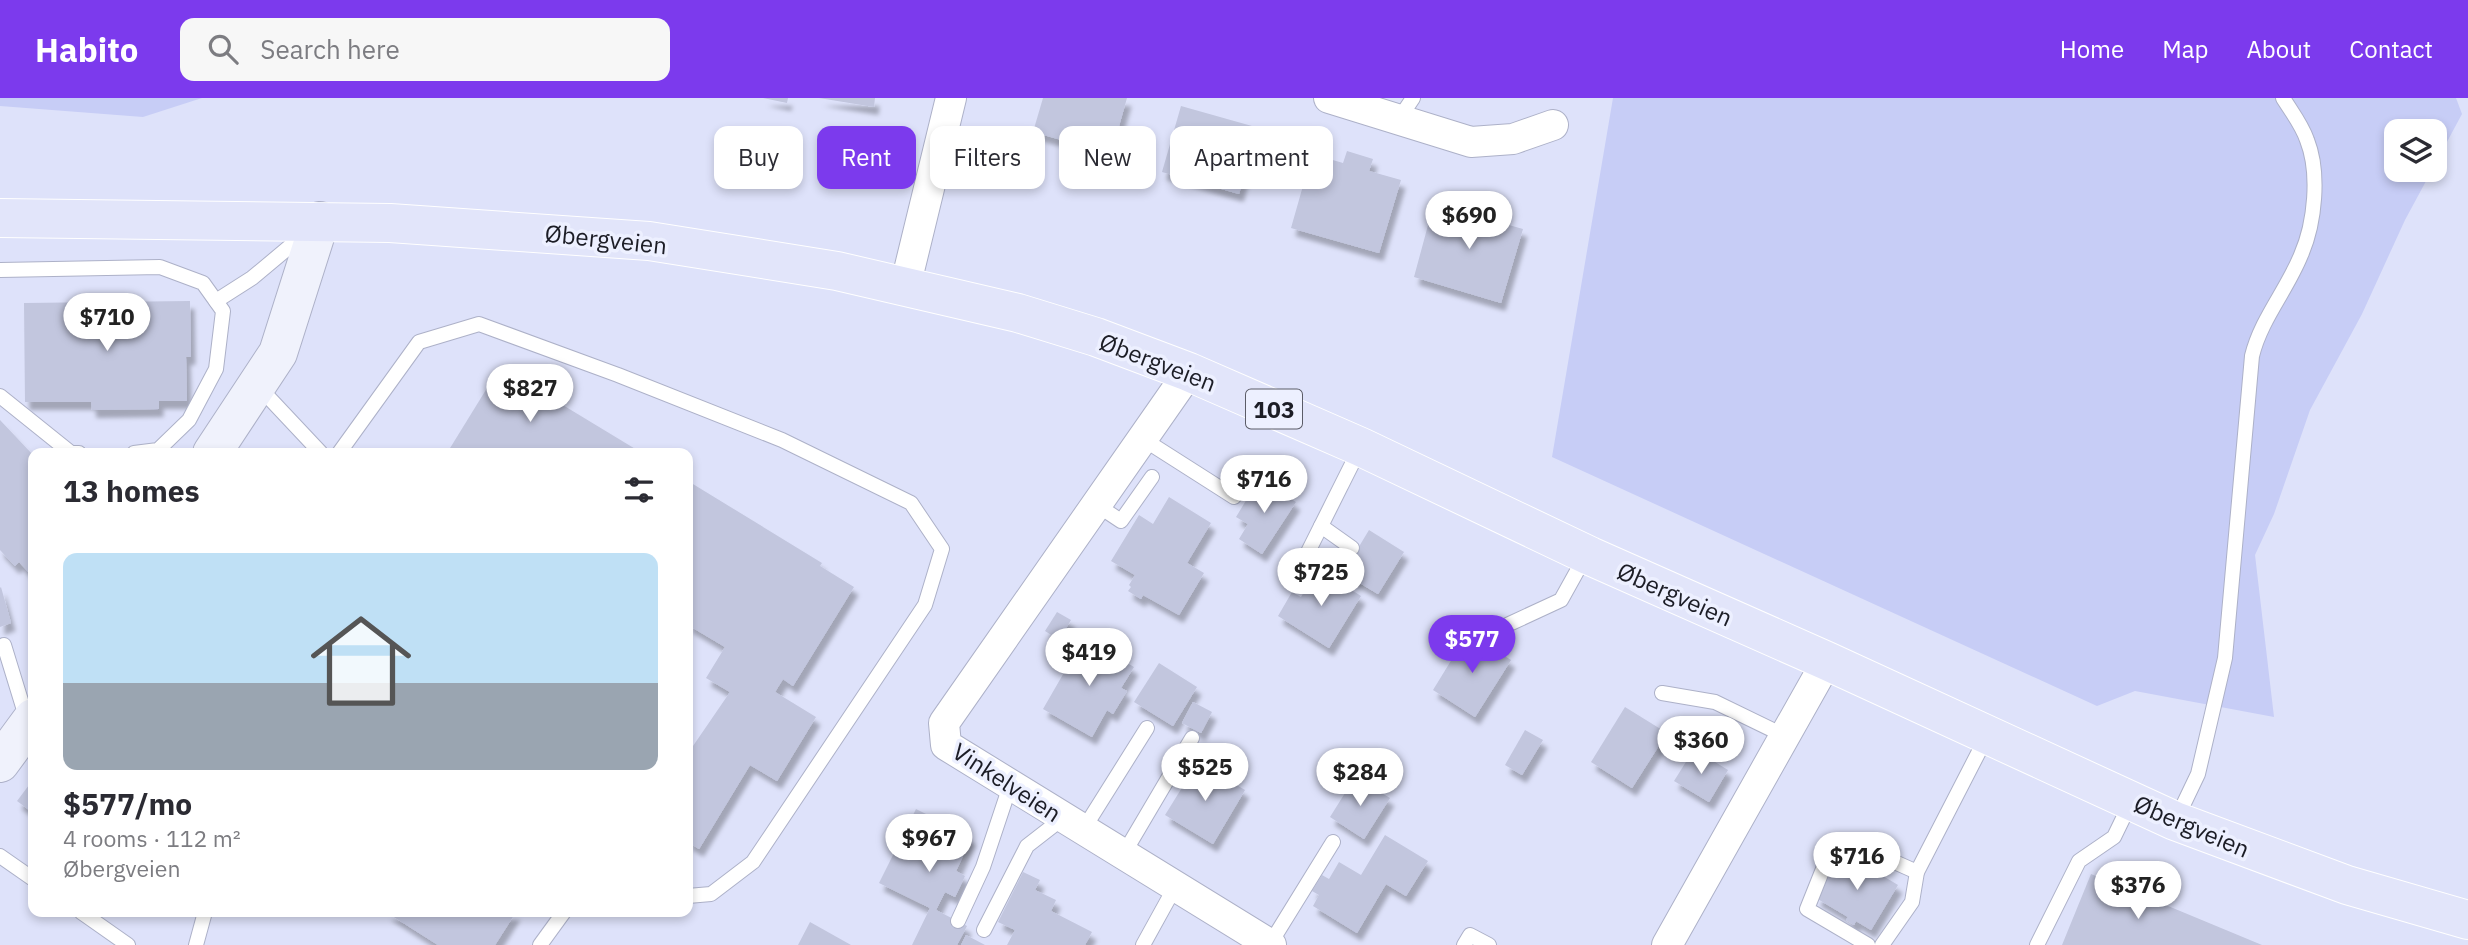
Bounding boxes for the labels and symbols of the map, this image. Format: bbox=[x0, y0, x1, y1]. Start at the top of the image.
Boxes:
pin: $690 bbox=[1428, 192, 1510, 251]
street label: Øbergveien bbox=[543, 217, 669, 261]
pin: $710 bbox=[66, 294, 148, 353]
street label: Øbergveien bbox=[1095, 325, 1221, 399]
pin: $827 bbox=[489, 364, 571, 424]
road number: 103 bbox=[1246, 390, 1302, 428]
pin: $716 bbox=[1223, 456, 1305, 515]
pin: $725 bbox=[1280, 548, 1362, 608]
street label: Øbergveien bbox=[1612, 554, 1738, 634]
pin: $577 bbox=[1431, 616, 1513, 675]
pin: $419 bbox=[1048, 628, 1130, 688]
pin: $360 bbox=[1660, 716, 1742, 776]
street label: Vinkelveien bbox=[946, 735, 1068, 829]
pin: $525 bbox=[1164, 744, 1246, 803]
pin: $284 bbox=[1319, 748, 1401, 808]
street label: Øbergveien bbox=[2129, 787, 2255, 865]
pin: $967 bbox=[888, 814, 970, 874]
pin: $716 bbox=[1816, 832, 1898, 892]
pin: $376 bbox=[2097, 862, 2179, 921]

